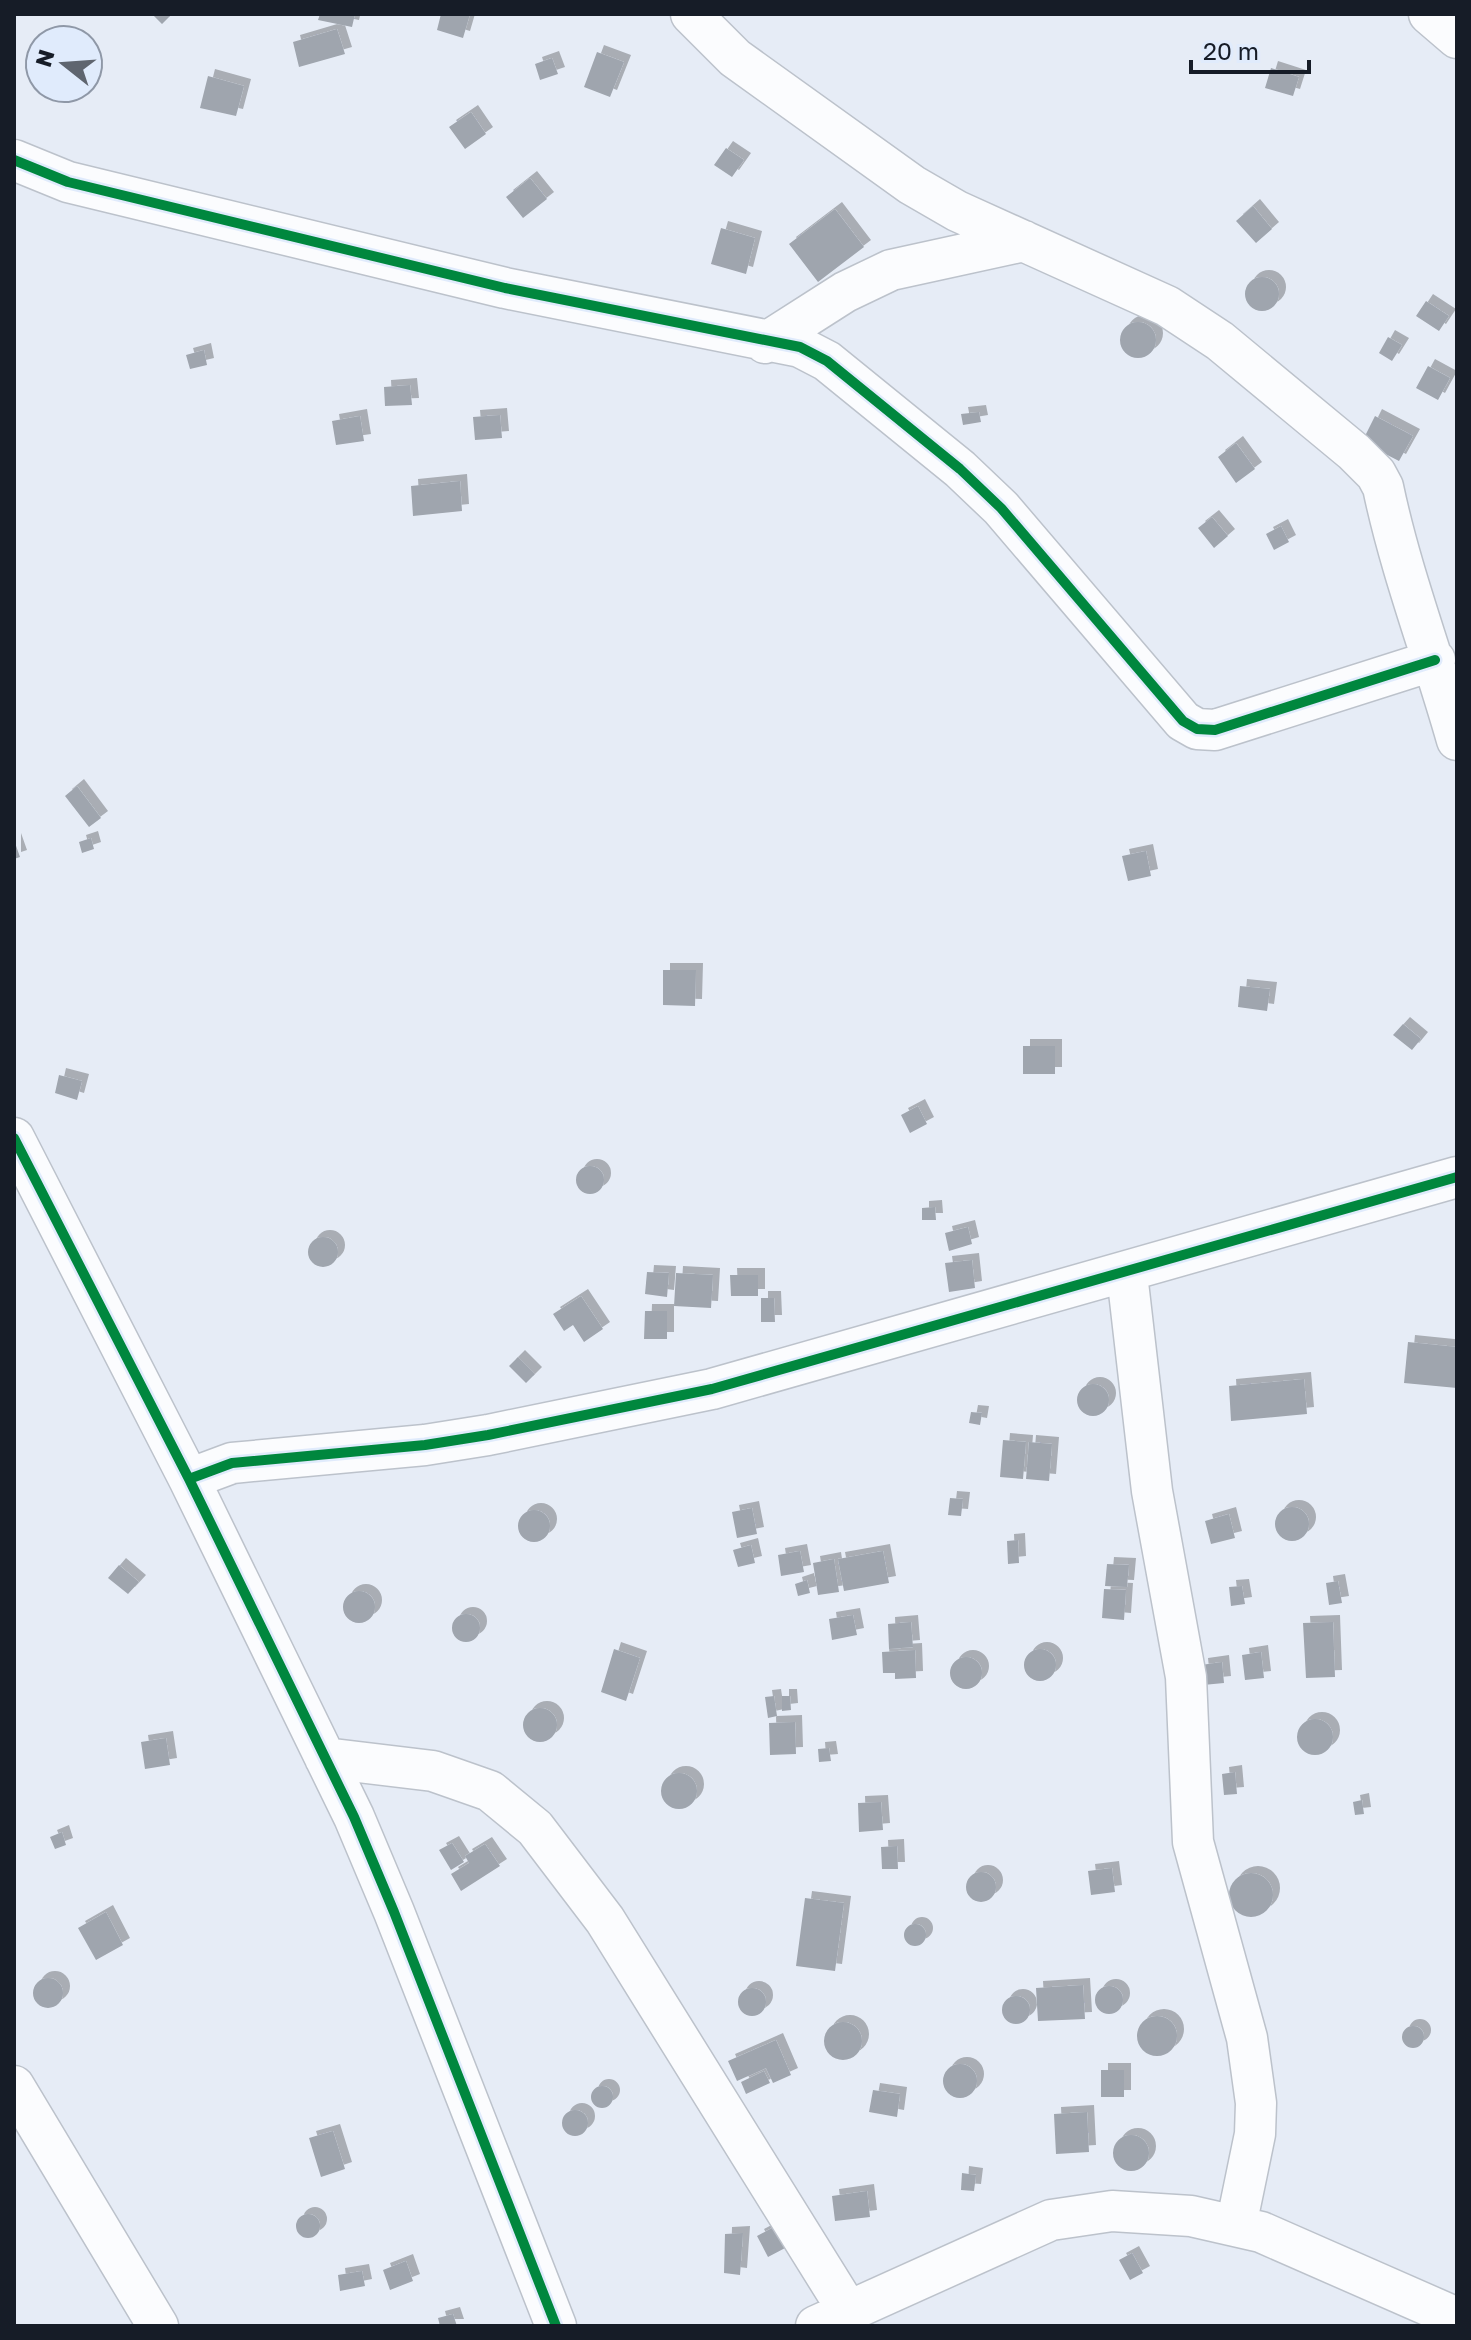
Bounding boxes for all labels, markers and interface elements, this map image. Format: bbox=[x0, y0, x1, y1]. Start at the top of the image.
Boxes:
north arrow bbox=[24, 24, 104, 104]
scale bar bbox=[1191, 24, 1309, 74]
text: 20 m bbox=[1203, 36, 1259, 65]
text: N bbox=[29, 46, 60, 70]

